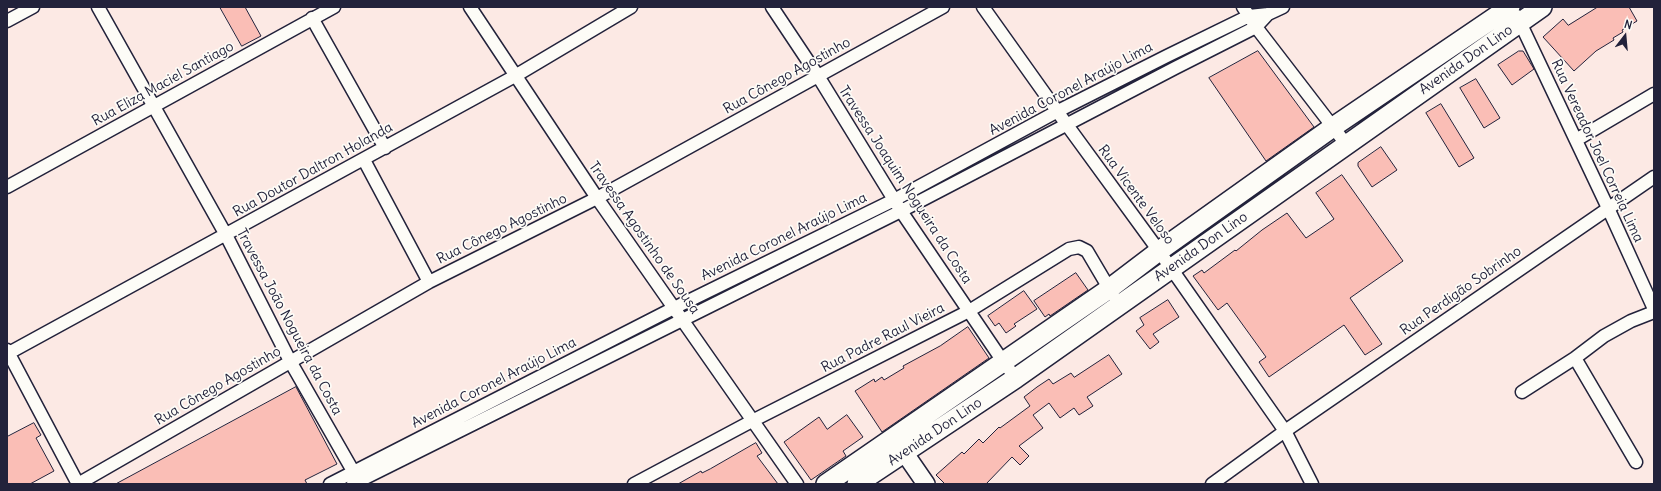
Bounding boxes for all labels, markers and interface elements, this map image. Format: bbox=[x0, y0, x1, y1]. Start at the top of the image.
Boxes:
north arrow bbox=[1605, 16, 1645, 56]
text: N bbox=[1623, 17, 1634, 32]
street label: Avenida Don Lino bbox=[1416, 22, 1516, 98]
street label: Rua Cônego Agostinho bbox=[720, 34, 854, 118]
street label: Rua Eliza Maciel Santiago bbox=[89, 38, 237, 130]
street label: Avenida Coronel Araújo Lima bbox=[986, 39, 1156, 139]
street label: Rua Vereador Joel Correia Lima bbox=[1547, 57, 1647, 245]
street label: Travessa Joaquim Nogueira da Costa bbox=[835, 83, 975, 287]
street label: Rua Doutor Daltron Holanda bbox=[230, 119, 396, 221]
street label: Rua Vicente Veloso bbox=[1094, 142, 1178, 248]
street label: Travessa Agostinho de Sousa bbox=[585, 159, 703, 317]
street label: Avenida Coronel Araújo Lima bbox=[698, 189, 870, 285]
street label: Rua Cônego Agostinho bbox=[434, 190, 570, 268]
street label: Avenida Don Lino bbox=[1151, 209, 1251, 285]
street label: Travessa João Nogueira da Costa bbox=[233, 226, 345, 418]
street label: Rua Perdigão Sobrinho bbox=[1397, 243, 1525, 339]
street label: Rua Padre Raul Vieira bbox=[819, 300, 947, 376]
street label: Avenida Coronel Araújo Lima bbox=[409, 334, 579, 432]
street label: Rua Cônego Agostinho bbox=[152, 343, 284, 429]
street label: Avenida Don Lino bbox=[885, 394, 985, 470]

